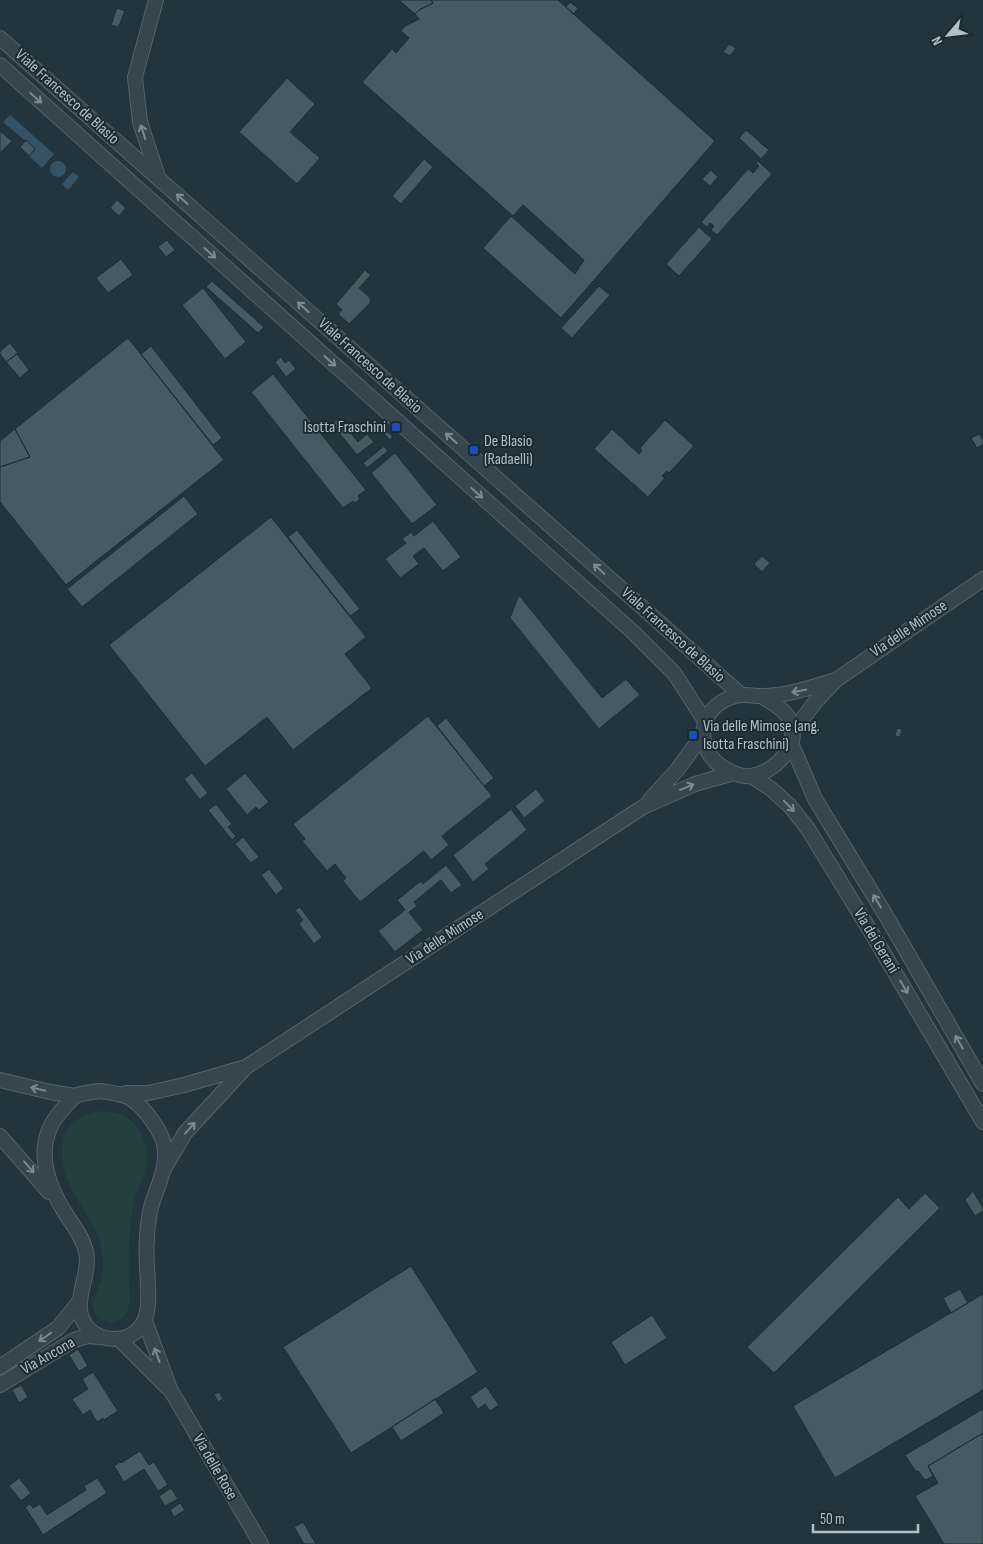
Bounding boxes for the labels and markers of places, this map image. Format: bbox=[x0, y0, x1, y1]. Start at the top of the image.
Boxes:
place label: Isotta Fraschini bbox=[304, 418, 386, 437]
marker: Isotta Fraschini bbox=[390, 421, 402, 433]
place label: De Blasio (Radaelli) bbox=[484, 432, 533, 469]
marker: De Blasio (Radaelli) bbox=[468, 444, 480, 456]
place label: Via delle Mimose (ang. Isotta Fraschini) bbox=[703, 717, 820, 754]
marker: Via delle Mimose (ang. Isotta Fraschini) bbox=[687, 729, 699, 741]

